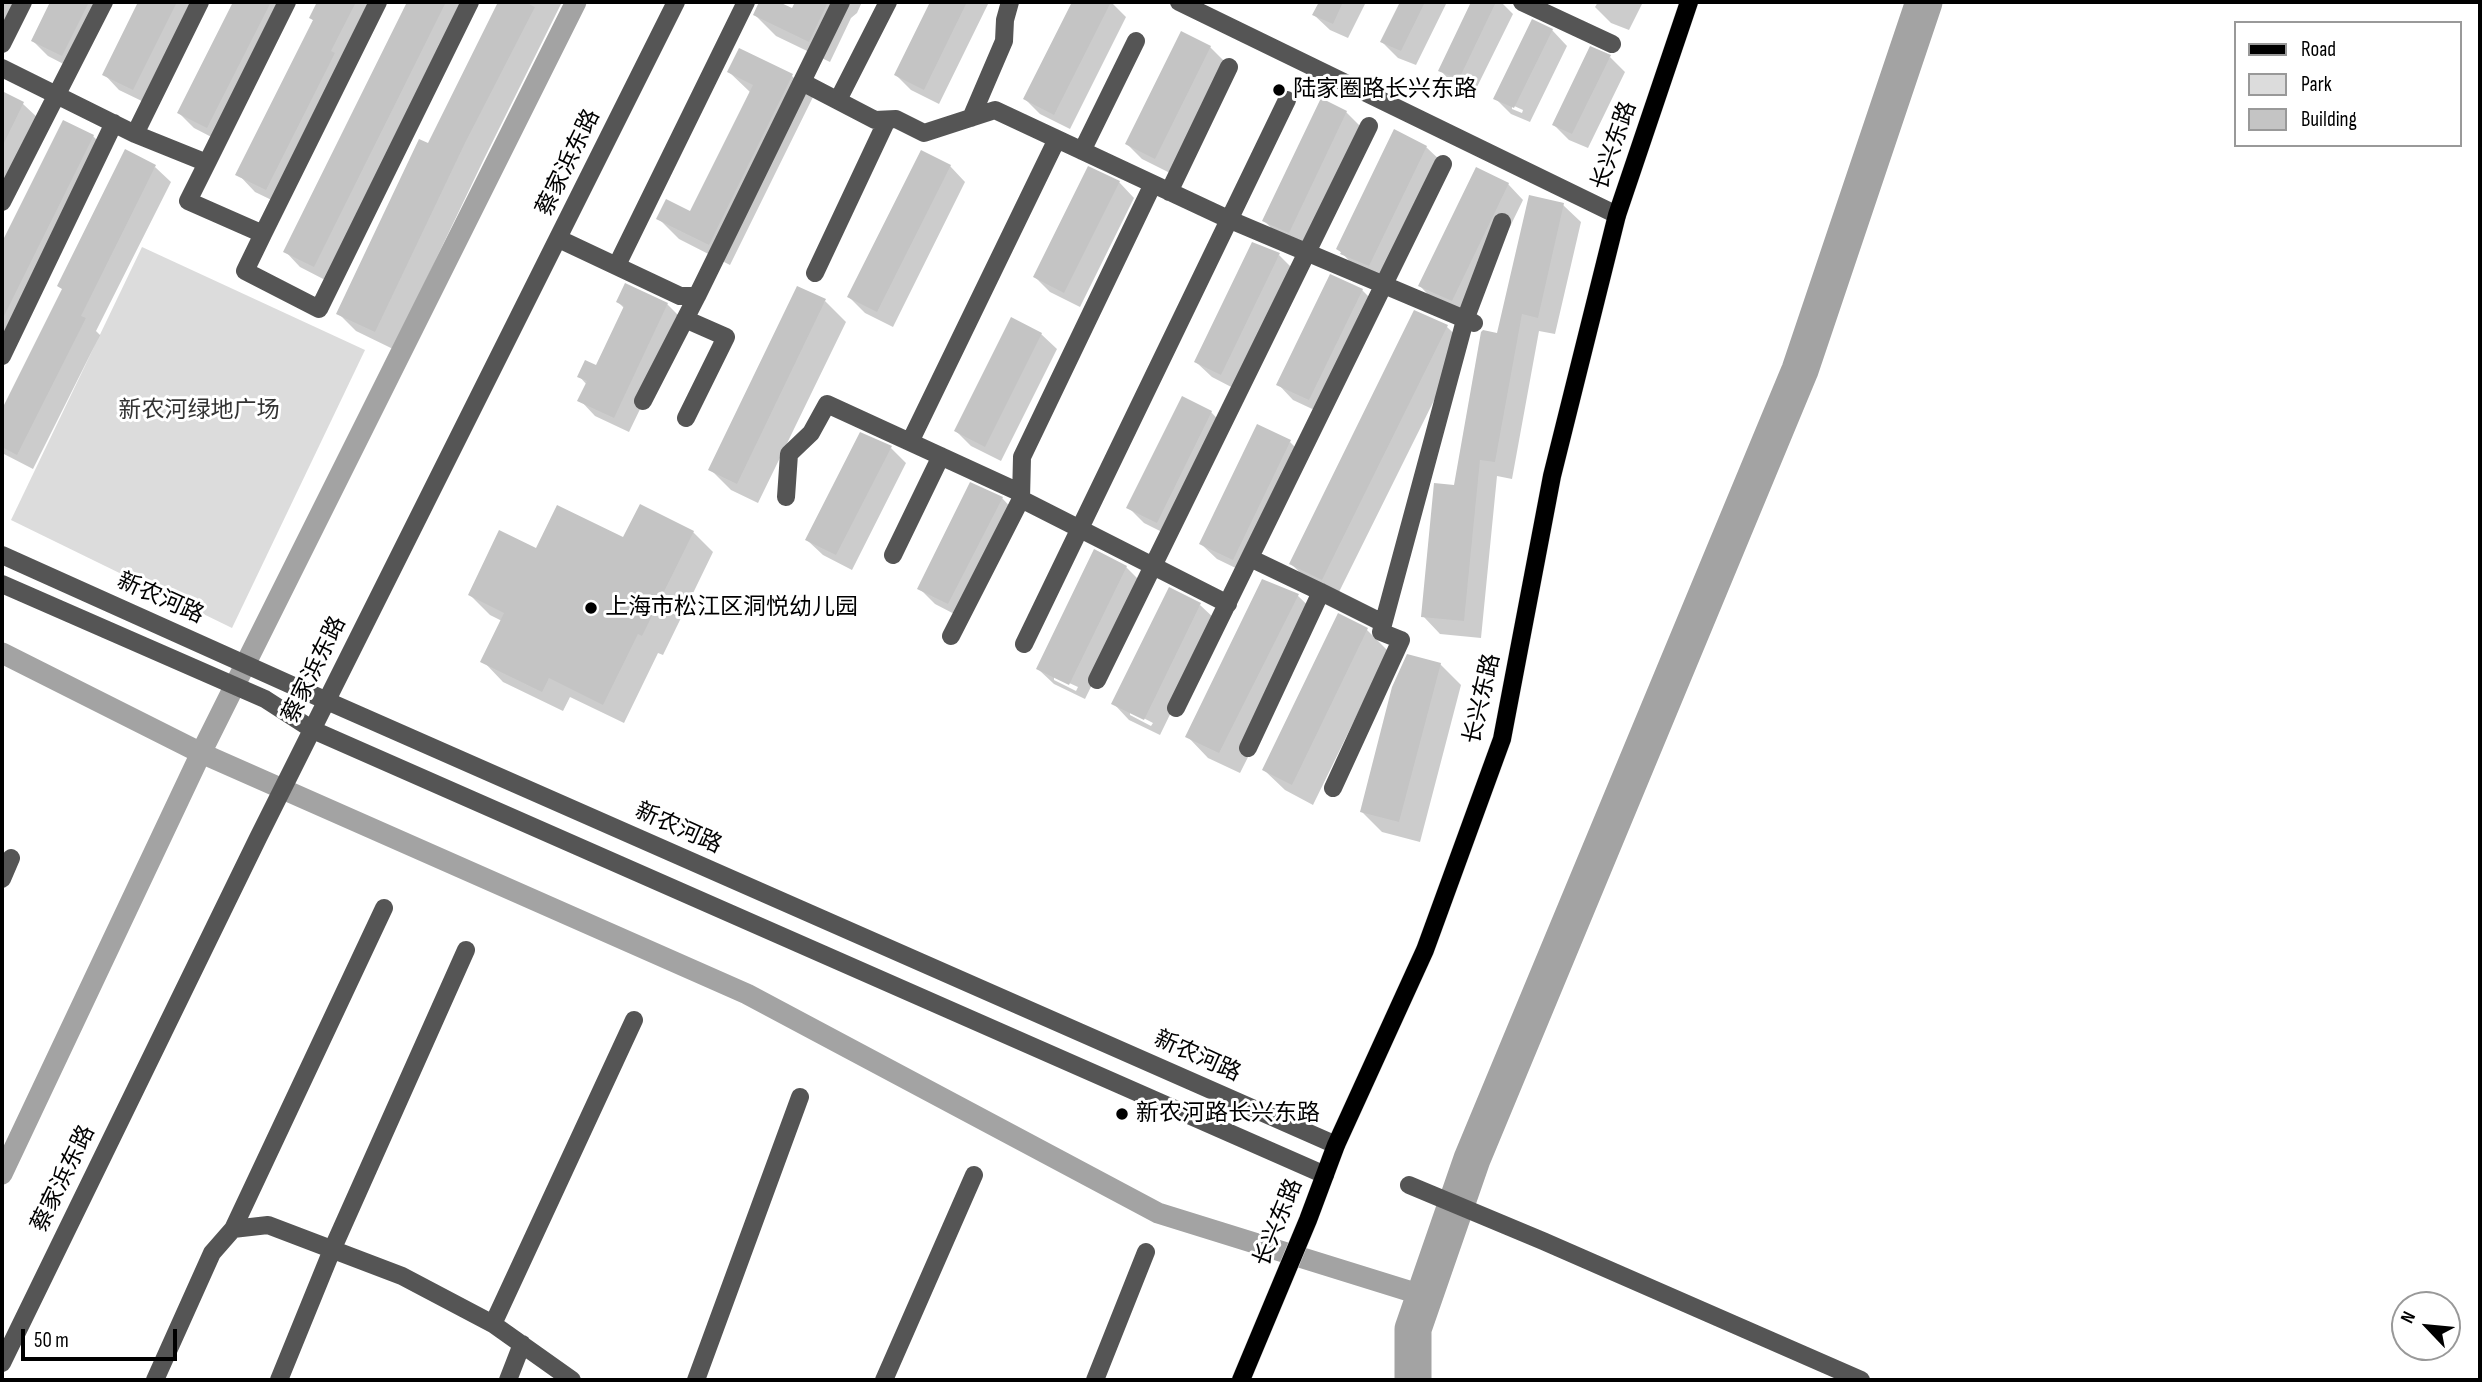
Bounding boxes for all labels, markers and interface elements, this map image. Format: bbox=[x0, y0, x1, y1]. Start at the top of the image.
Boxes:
legend bbox=[2234, 21, 2461, 147]
text: Road bbox=[2301, 37, 2336, 62]
text: Park bbox=[2301, 72, 2332, 97]
place label: 陆家圈路长兴东路 bbox=[1293, 76, 1477, 104]
marker: 陆家圈路长兴东路 bbox=[1271, 82, 1287, 98]
street label: 长兴东路 bbox=[1587, 98, 1643, 194]
street label: 蔡家浜东路 bbox=[531, 105, 607, 221]
text: Building bbox=[2301, 107, 2357, 132]
park label: 新农河绿地广场 bbox=[119, 397, 279, 425]
street label: 新农河路 bbox=[112, 568, 208, 630]
place label: 上海市松江区洞悦幼儿园 bbox=[605, 594, 858, 622]
marker: 上海市松江区洞悦幼儿园 bbox=[583, 600, 599, 616]
street label: 蔡家浜东路 bbox=[277, 612, 353, 728]
street label: 长兴东路 bbox=[1459, 651, 1507, 747]
street label: 新农河路 bbox=[630, 798, 726, 860]
street label: 新农河路 bbox=[1149, 1026, 1245, 1088]
place label: 新农河路长兴东路 bbox=[1136, 1100, 1320, 1128]
marker: 新农河路长兴东路 bbox=[1114, 1106, 1130, 1122]
street label: 蔡家浜东路 bbox=[26, 1121, 102, 1237]
street label: 长兴东路 bbox=[1249, 1175, 1309, 1271]
north arrow bbox=[2391, 1291, 2461, 1361]
text: N bbox=[2396, 1308, 2421, 1327]
scale bar bbox=[24, 1316, 180, 1360]
text: 50 m bbox=[34, 1328, 69, 1353]

